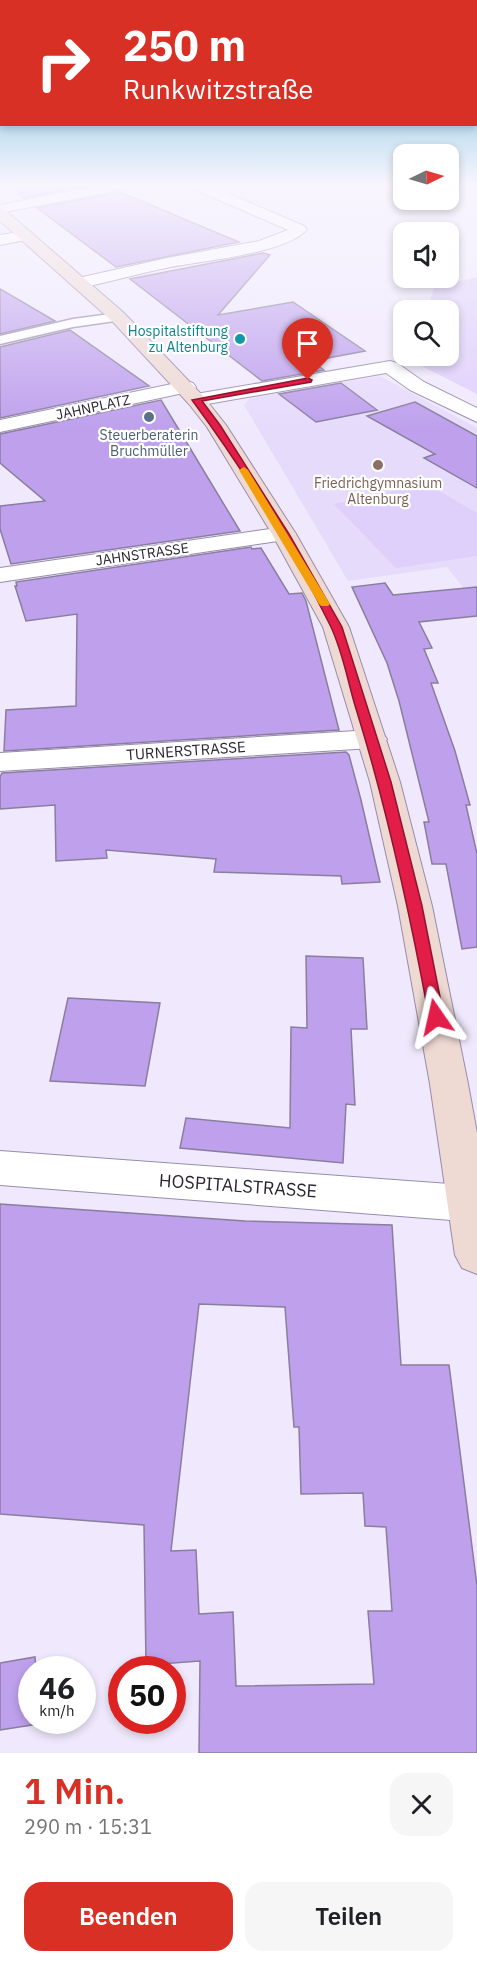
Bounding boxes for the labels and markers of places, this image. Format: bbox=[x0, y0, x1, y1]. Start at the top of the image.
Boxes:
pin bbox=[282, 318, 333, 380]
place label: Hospitalstiftung zu Altenburg bbox=[128, 322, 229, 356]
marker: Hospitalstiftung zu Altenburg bbox=[233, 332, 247, 346]
marker: Steuerberaterin Bruchmüller bbox=[142, 410, 156, 424]
place label: Steuerberaterin Bruchmüller bbox=[100, 426, 198, 460]
marker: Friedrichgymnasium Altenburg bbox=[371, 458, 385, 472]
place label: Friedrichgymnasium Altenburg bbox=[314, 474, 442, 508]

